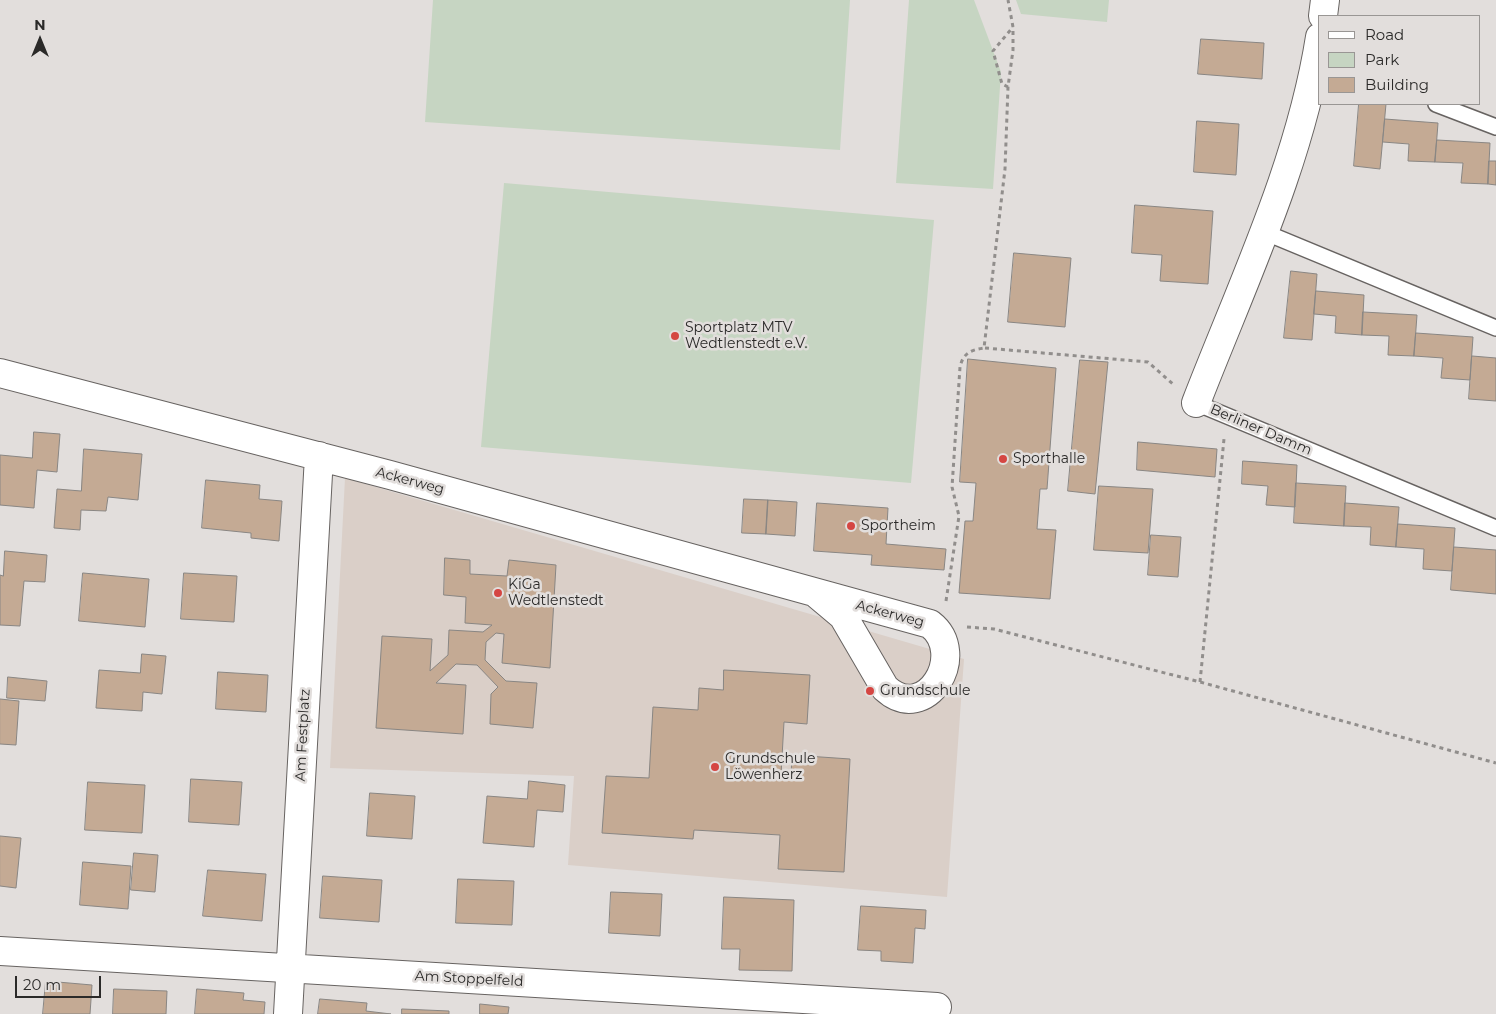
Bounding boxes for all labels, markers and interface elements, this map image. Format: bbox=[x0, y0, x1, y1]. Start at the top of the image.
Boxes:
north arrow bbox=[15, 15, 65, 65]
legend bbox=[1318, 15, 1481, 105]
text: N bbox=[34, 16, 46, 34]
text: Road bbox=[1365, 25, 1404, 44]
text: Park bbox=[1365, 50, 1399, 69]
text: Building bbox=[1365, 75, 1429, 94]
place label: Sportplatz MTV Wedtlenstedt e.V. bbox=[685, 320, 808, 352]
marker: Sportplatz MTV Wedtlenstedt e.V. bbox=[669, 330, 681, 342]
street label: Berliner Damm bbox=[1208, 401, 1314, 459]
place label: Sporthalle bbox=[1013, 451, 1085, 467]
marker: Sporthalle bbox=[997, 453, 1009, 465]
street label: Ackerweg bbox=[374, 464, 446, 498]
place label: Sportheim bbox=[861, 518, 936, 534]
marker: Sportheim bbox=[845, 520, 857, 532]
place label: KiGa Wedtlenstedt bbox=[508, 577, 604, 610]
marker: KiGa Wedtlenstedt bbox=[492, 587, 504, 599]
street label: Ackerweg bbox=[854, 597, 926, 631]
place label: Grundschule bbox=[880, 683, 970, 699]
marker: Grundschule bbox=[864, 685, 876, 697]
street label: Am Festplatz bbox=[292, 688, 314, 782]
place label: Grundschule Löwenherz bbox=[725, 751, 815, 784]
marker: Grundschule Löwenherz bbox=[709, 761, 721, 773]
scale bar bbox=[18, 966, 104, 998]
street label: Am Stoppelfeld bbox=[414, 968, 524, 990]
text: 20 m bbox=[23, 975, 61, 994]

